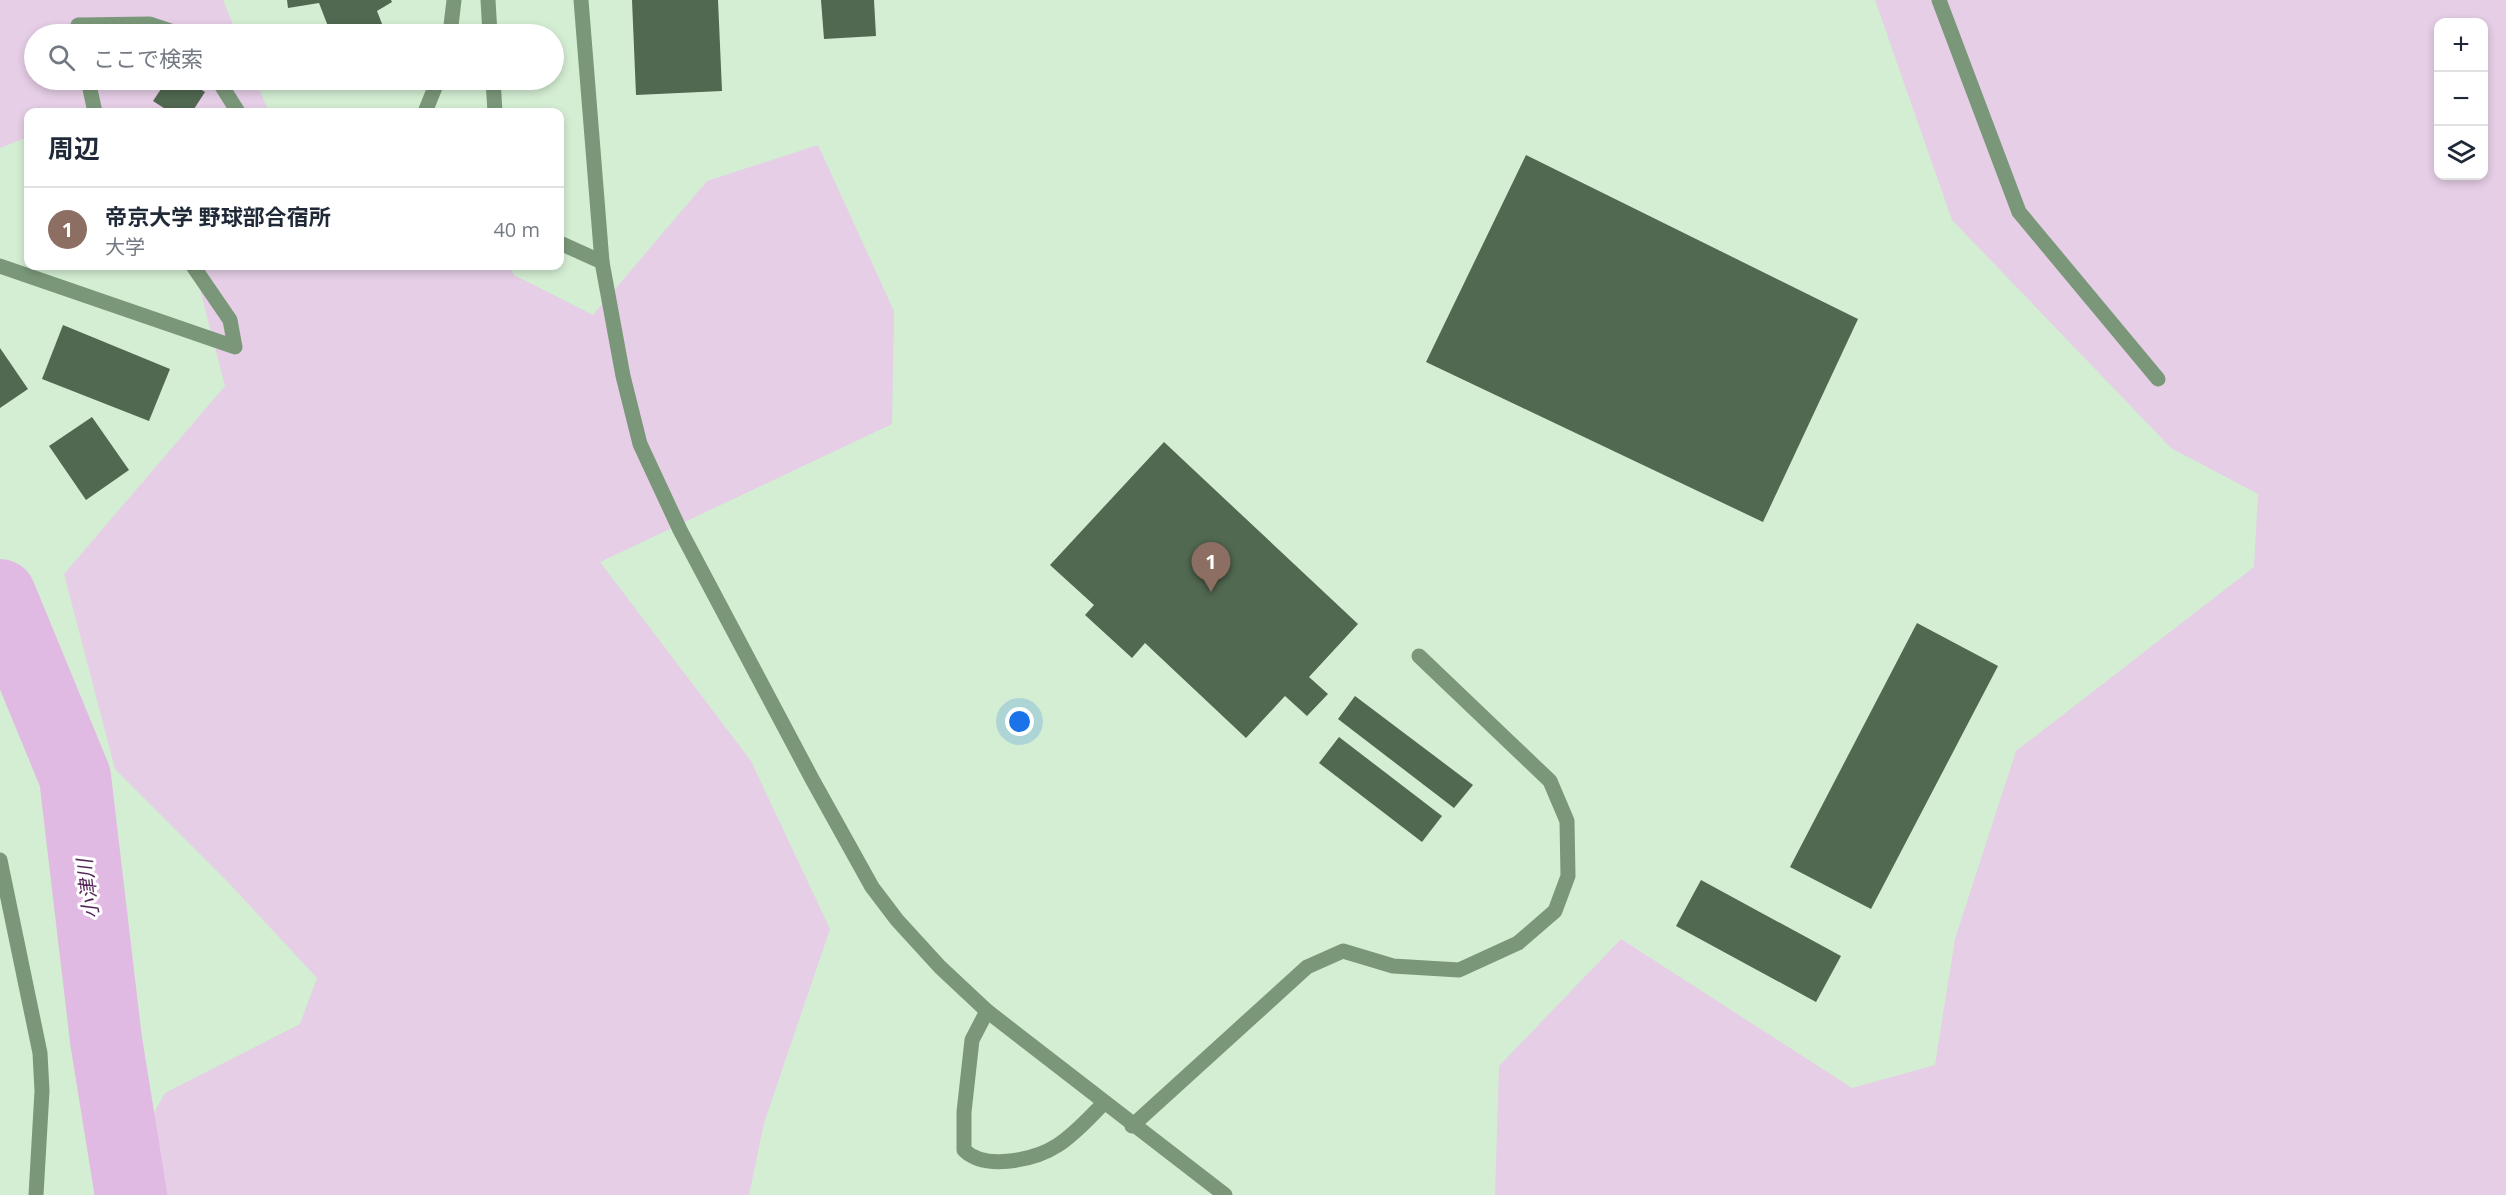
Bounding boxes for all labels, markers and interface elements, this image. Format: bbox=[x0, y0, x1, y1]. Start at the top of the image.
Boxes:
map controls bbox=[2434, 18, 2488, 180]
button: + bbox=[2434, 18, 2488, 72]
search box bbox=[24, 24, 564, 90]
icon: search bbox=[45, 41, 78, 74]
text: ここで検索 bbox=[93, 43, 203, 73]
button: − bbox=[2434, 72, 2488, 126]
button: layers bbox=[2434, 126, 2488, 180]
text: 周辺 bbox=[48, 130, 100, 166]
text: 帝京大学 野球部合宿所 bbox=[105, 201, 331, 231]
text: 1 bbox=[62, 216, 73, 243]
text: 40 m bbox=[493, 216, 540, 243]
text: 大学 bbox=[105, 233, 145, 260]
pin: 1 bbox=[1192, 542, 1230, 592]
your location bbox=[1005, 707, 1034, 736]
water label: 小津川 bbox=[70, 856, 105, 920]

